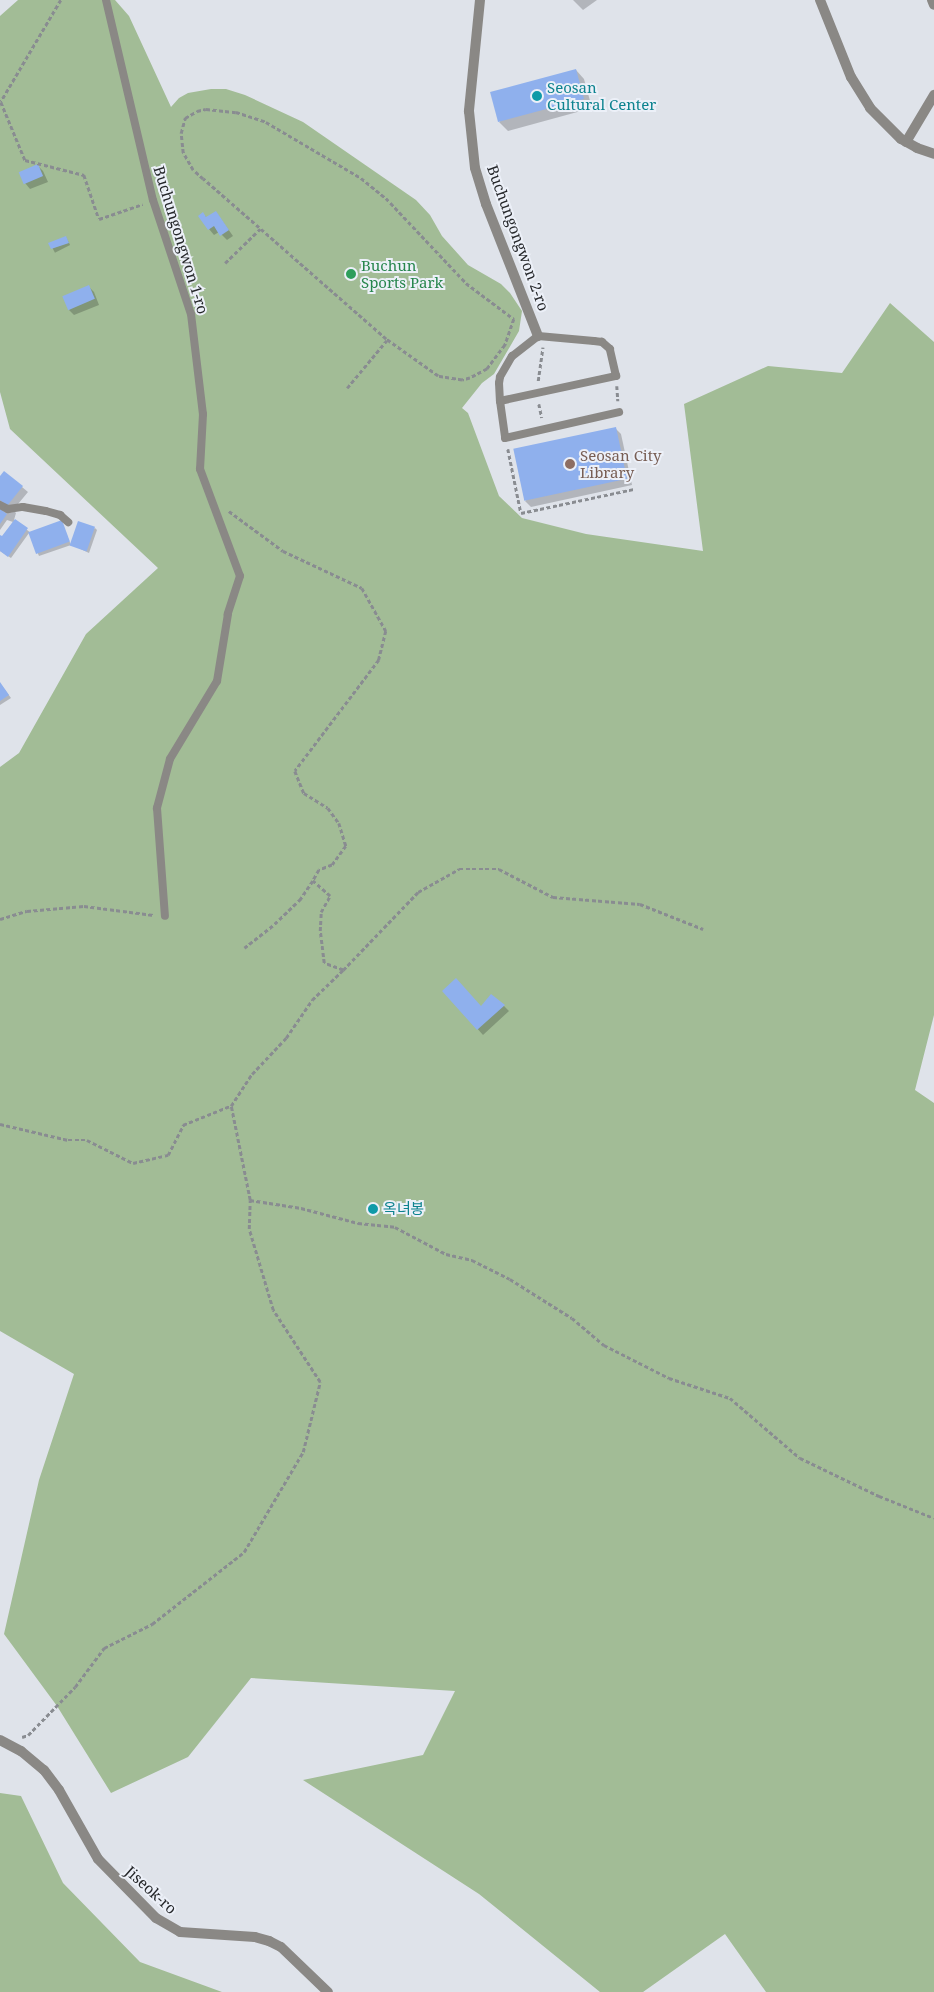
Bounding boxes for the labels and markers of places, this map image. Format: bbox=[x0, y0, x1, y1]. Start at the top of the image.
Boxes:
place label: Seosan Cultural Center bbox=[547, 78, 656, 113]
marker: Seosan Cultural Center bbox=[531, 90, 543, 102]
place label: Buchun Sports Park bbox=[361, 256, 443, 291]
marker: Buchun Sports Park bbox=[345, 268, 357, 280]
place label: Seosan City Library bbox=[580, 446, 661, 481]
marker: Seosan City Library bbox=[564, 458, 576, 470]
place label: 옥녀봉 bbox=[383, 1200, 424, 1218]
marker: 옥녀봉 bbox=[367, 1203, 379, 1215]

